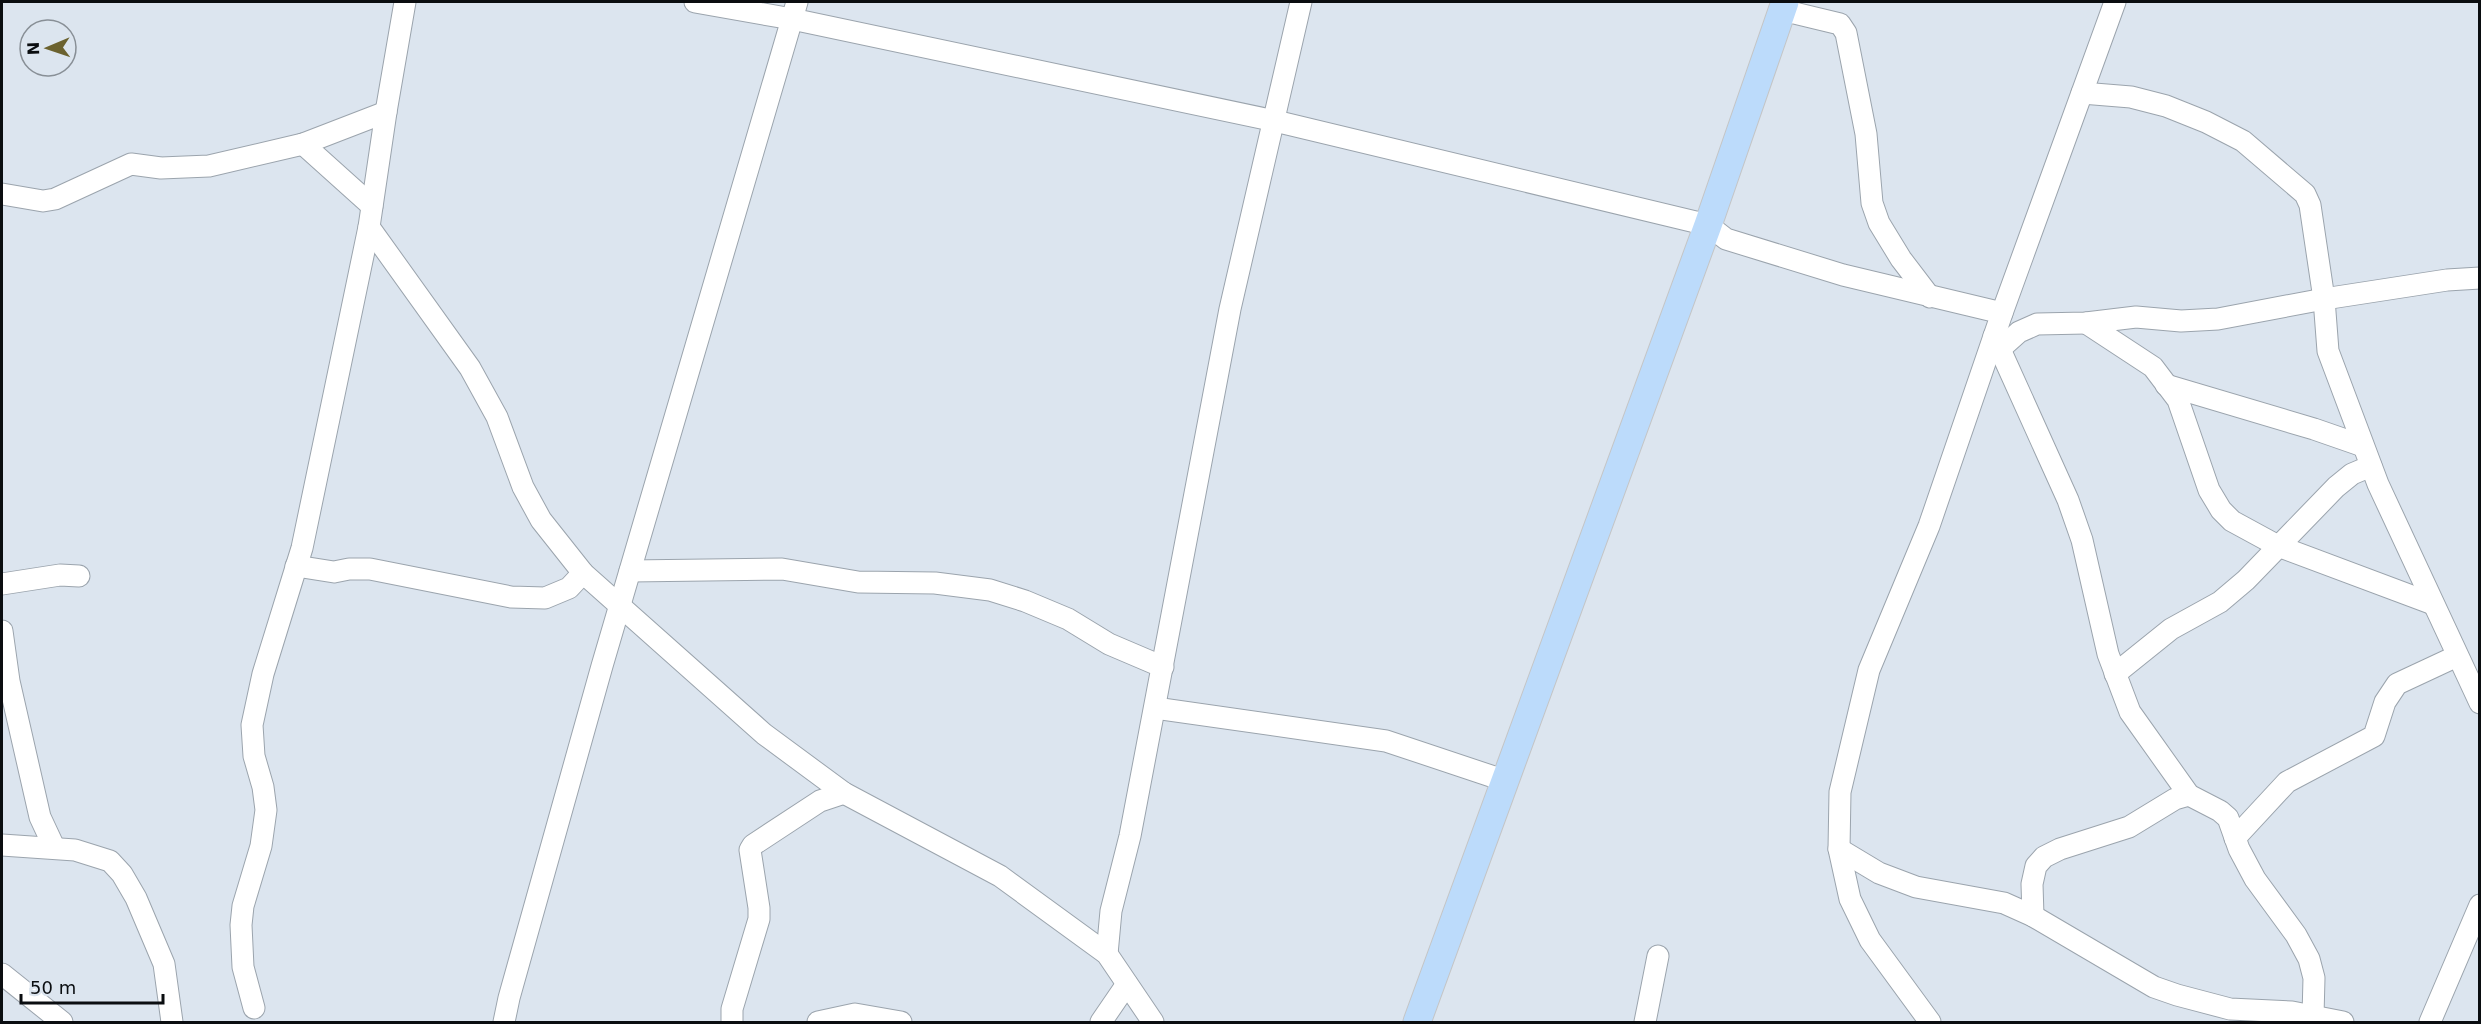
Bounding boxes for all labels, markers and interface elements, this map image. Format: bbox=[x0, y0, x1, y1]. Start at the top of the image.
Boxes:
north arrow bbox=[18, 18, 78, 78]
text: N bbox=[24, 41, 43, 56]
scale bar bbox=[21, 967, 164, 1005]
text: 50 m bbox=[30, 977, 76, 998]

